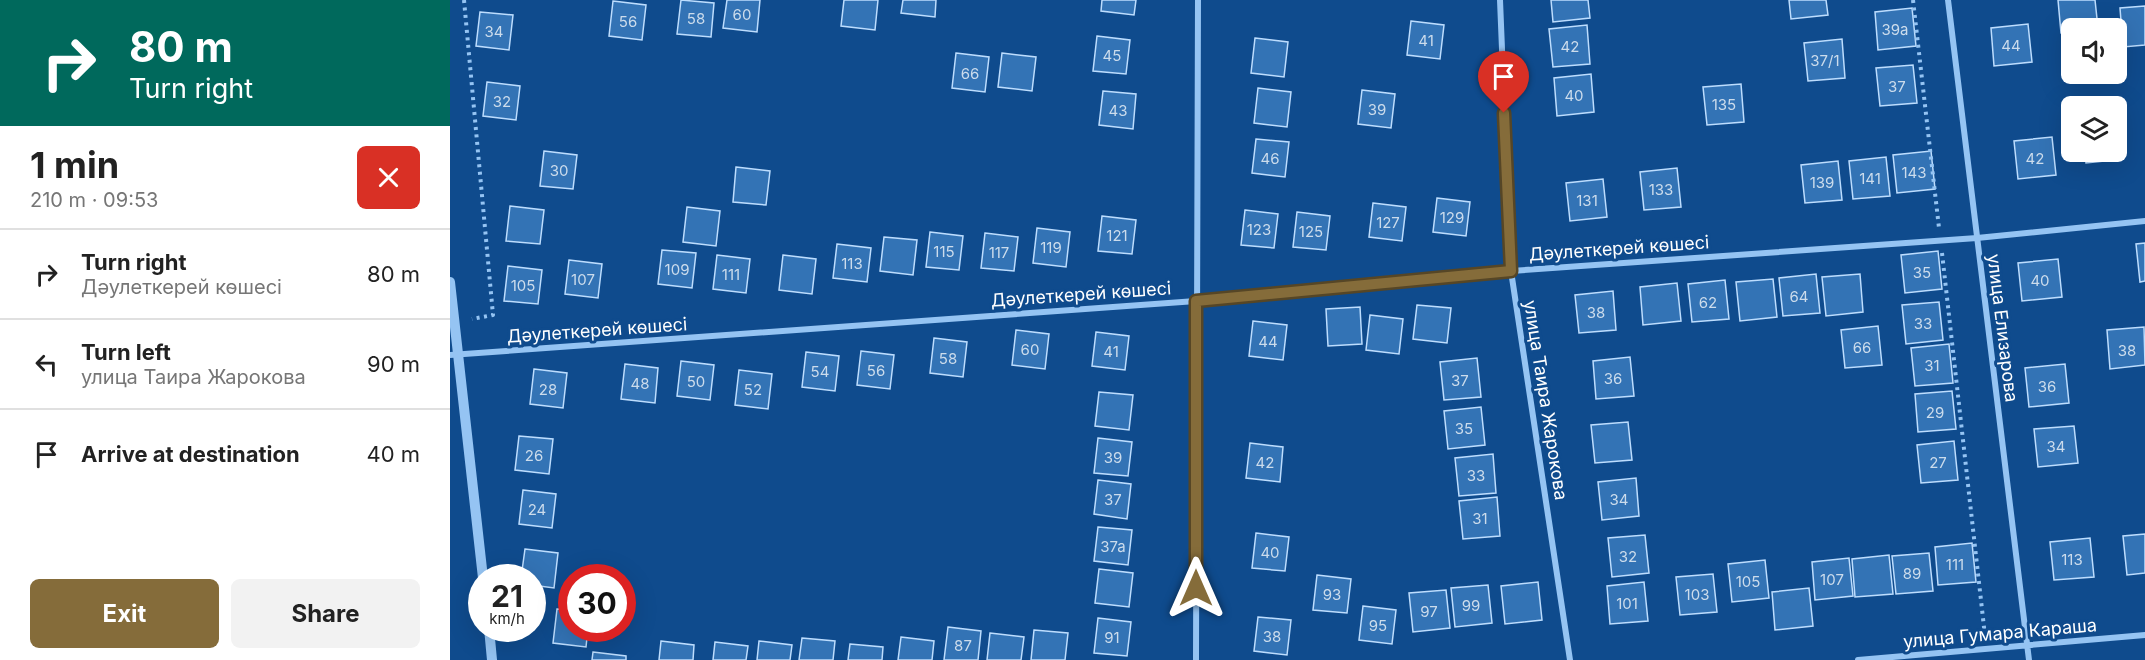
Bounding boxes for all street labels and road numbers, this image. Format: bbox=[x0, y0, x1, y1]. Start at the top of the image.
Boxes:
street label: Дәулеткерей көшесі bbox=[1528, 231, 1710, 265]
street label: улица Елизарова bbox=[1983, 253, 2023, 403]
street label: Дәулеткерей көшесі bbox=[990, 277, 1172, 311]
street label: улица Таира Жарокова bbox=[1520, 298, 1572, 502]
street label: Дәулеткерей көшесі bbox=[506, 313, 688, 347]
street label: улица Гумара Караша bbox=[1902, 614, 2098, 652]

